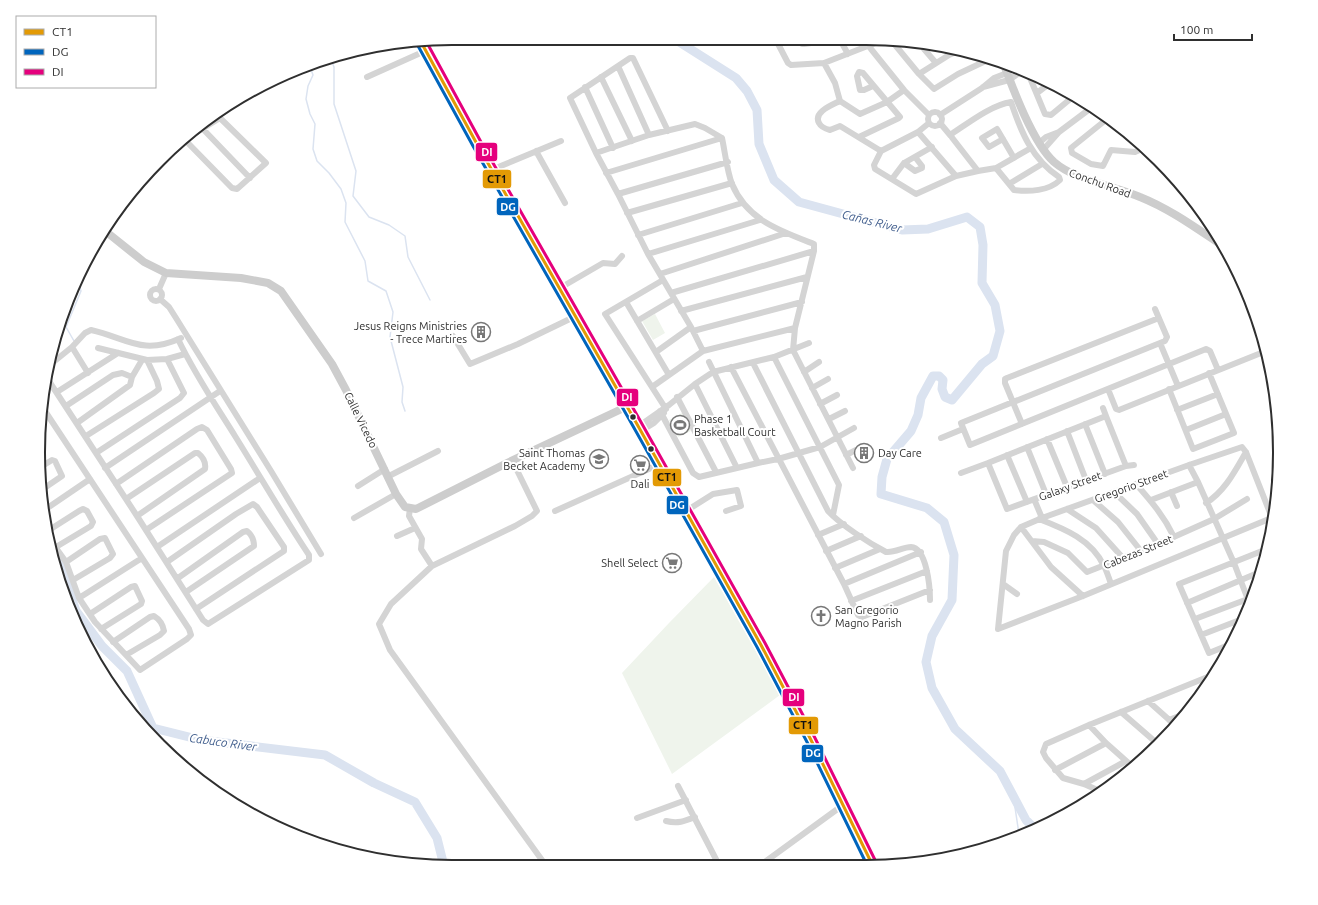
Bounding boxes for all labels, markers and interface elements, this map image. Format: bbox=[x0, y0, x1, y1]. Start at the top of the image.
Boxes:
legend bbox=[16, 16, 156, 88]
scale bar bbox=[1174, 16, 1252, 42]
text: 100 m bbox=[1180, 23, 1213, 36]
text: CT1 bbox=[52, 25, 73, 38]
text: DG bbox=[52, 45, 68, 58]
text: DI bbox=[52, 65, 64, 78]
line badge: DI bbox=[475, 142, 498, 162]
text: DI bbox=[481, 146, 493, 158]
street label: Conchu Road bbox=[1067, 166, 1133, 200]
line badge: CT1 bbox=[482, 169, 512, 189]
text: CT1 bbox=[487, 173, 507, 185]
line badge: DG bbox=[496, 197, 519, 216]
text: DG bbox=[500, 201, 516, 213]
water label: Cañas River bbox=[841, 207, 904, 235]
place label: Jesus Reigns Ministries - Trece Martires bbox=[354, 320, 467, 345]
building icon: Jesus Reigns Ministries - Trece Martires bbox=[470, 321, 492, 343]
line badge: DI bbox=[616, 388, 639, 407]
street label: Calle Vicedo bbox=[342, 390, 380, 450]
text: DI bbox=[621, 391, 633, 403]
unlabelled marker bbox=[628, 412, 638, 422]
place label: Phase 1 Basketball Court bbox=[694, 413, 776, 438]
sports icon: Phase 1 Basketball Court bbox=[669, 414, 691, 436]
building icon: Day Care bbox=[853, 442, 875, 464]
unlabelled marker bbox=[646, 444, 656, 454]
place label: Saint Thomas Becket Academy bbox=[503, 447, 586, 472]
place label: Day Care bbox=[878, 447, 922, 459]
school or university icon: Saint Thomas Becket Academy bbox=[588, 448, 610, 470]
supermarket icon: Dali bbox=[629, 454, 651, 476]
street label: Gregorio Street bbox=[1093, 467, 1170, 505]
line badge: CT1 bbox=[652, 468, 682, 487]
street label: Galaxy Street bbox=[1037, 469, 1104, 503]
text: CT1 bbox=[657, 471, 677, 483]
place label: Dali bbox=[631, 478, 649, 490]
line badge: DG bbox=[666, 495, 689, 515]
text: DG bbox=[669, 499, 685, 511]
street label: Cabezas Street bbox=[1102, 532, 1175, 571]
supermarket icon: Shell Select bbox=[661, 552, 683, 574]
place label: Shell Select bbox=[601, 557, 659, 569]
place label: San Gregorio Magno Parish bbox=[835, 604, 902, 629]
church icon: San Gregorio Magno Parish bbox=[810, 605, 832, 627]
line badge: DI bbox=[782, 688, 805, 707]
text: DI bbox=[788, 691, 800, 703]
line badge: CT1 bbox=[788, 716, 819, 735]
text: CT1 bbox=[793, 719, 813, 731]
water label: Cabuco River bbox=[188, 731, 258, 753]
line badge: DG bbox=[801, 744, 824, 763]
text: DG bbox=[805, 747, 821, 759]

